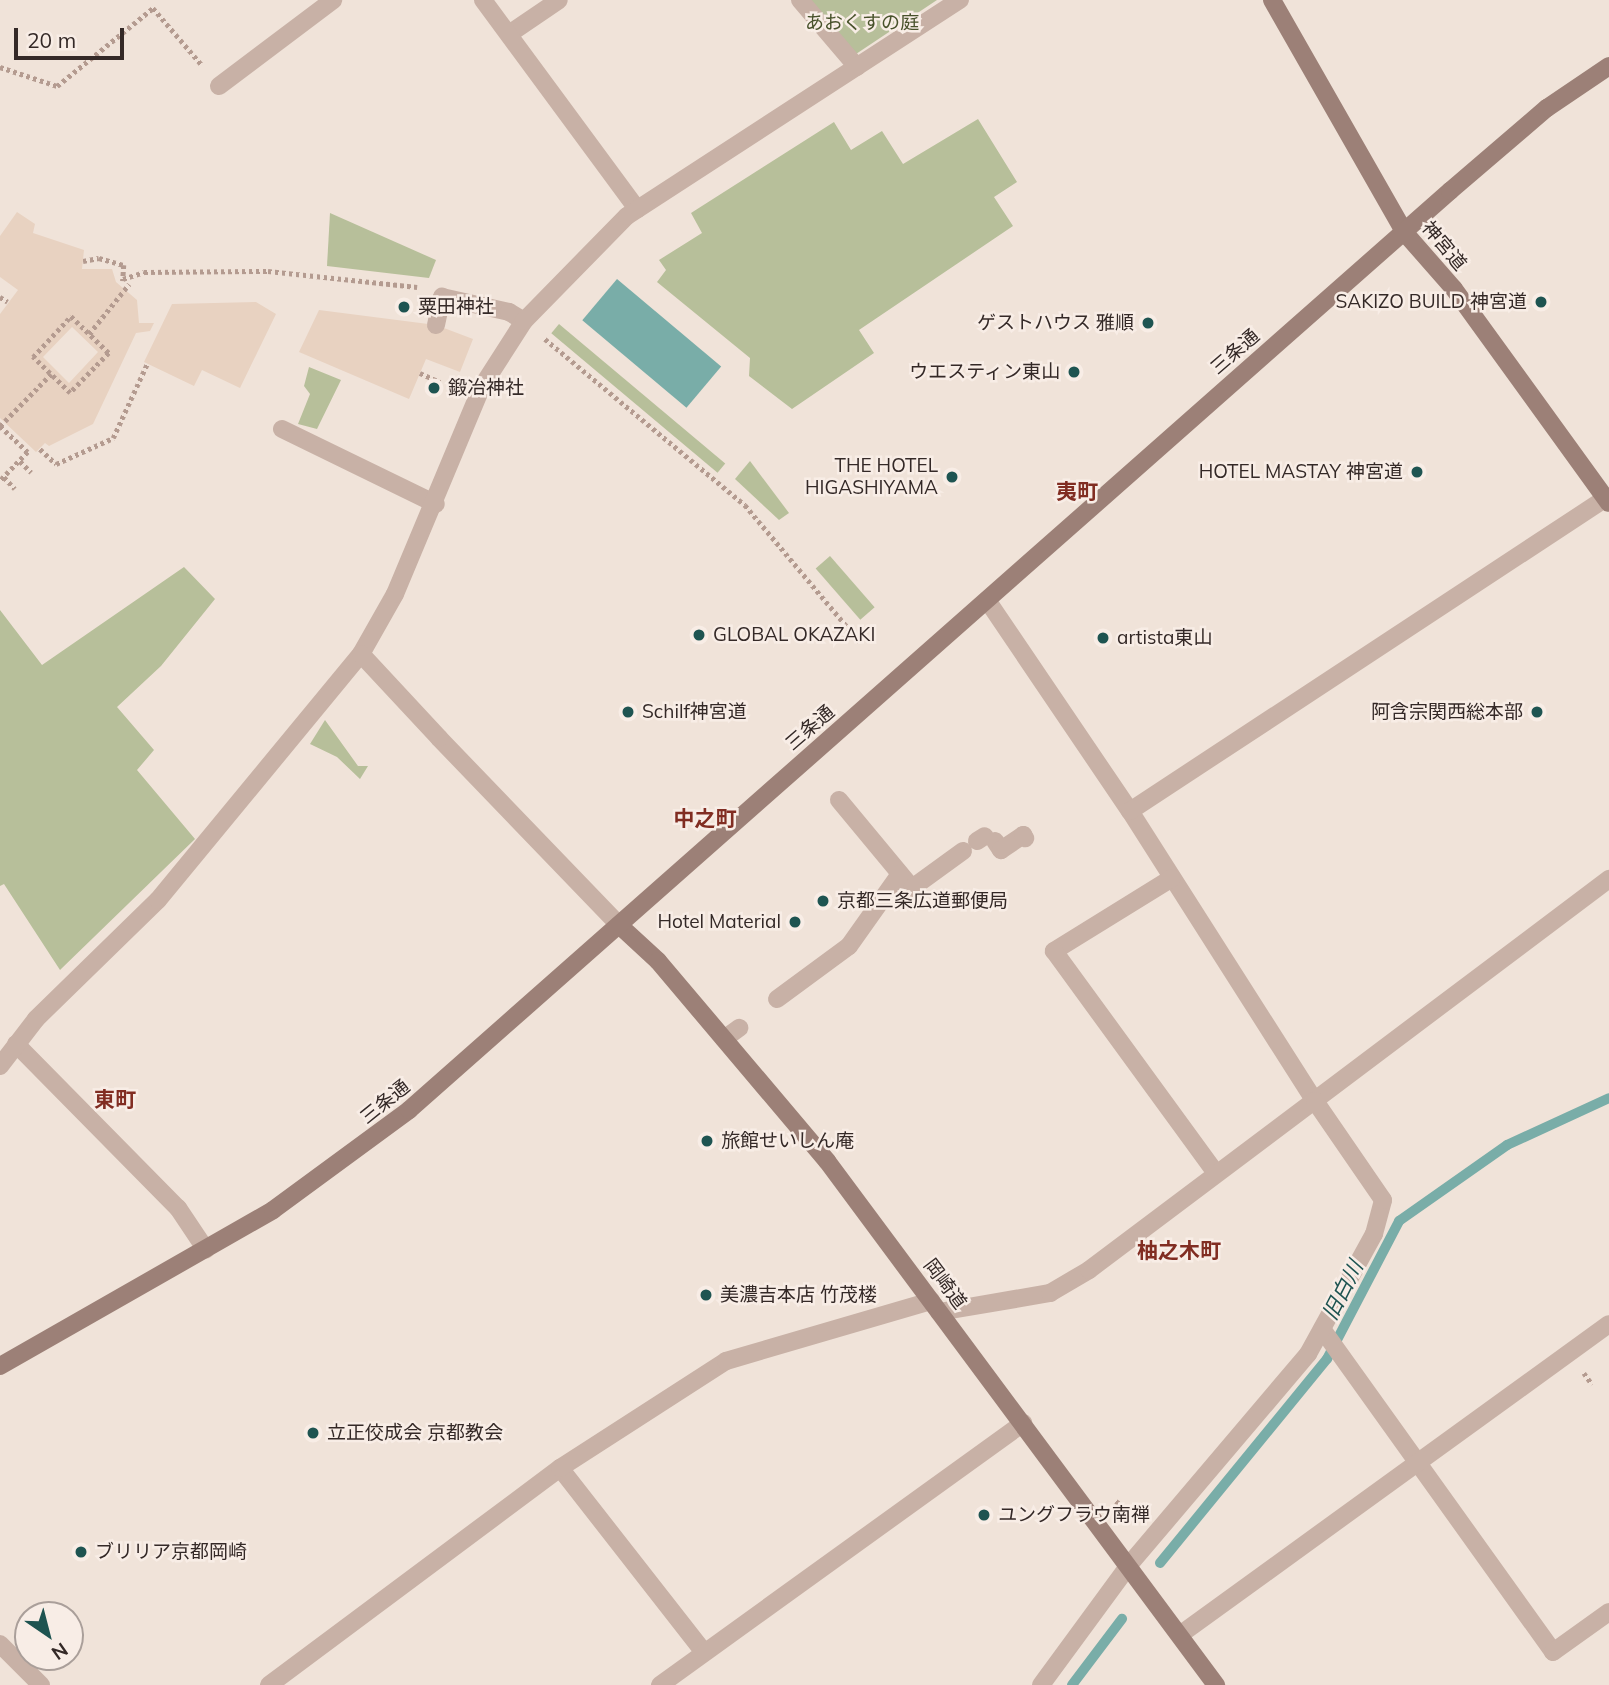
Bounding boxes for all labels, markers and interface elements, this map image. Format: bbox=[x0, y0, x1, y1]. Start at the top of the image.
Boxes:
park label: あおくすの庭 bbox=[805, 12, 919, 34]
scale bar bbox=[18, 14, 128, 58]
text: 20 m bbox=[27, 27, 76, 53]
street label: 神宮道 bbox=[1417, 217, 1471, 275]
place label: SAKIZO BUILD 神宮道 bbox=[1335, 291, 1527, 313]
marker: SAKIZO BUILD 神宮道 bbox=[1533, 294, 1549, 310]
place label: 粟田神社 bbox=[418, 296, 494, 318]
marker: 粟田神社 bbox=[396, 299, 412, 315]
place label: ゲストハウス 雅順 bbox=[977, 312, 1134, 334]
marker: ゲストハウス 雅順 bbox=[1140, 315, 1156, 331]
street label: 三条通 bbox=[1206, 325, 1264, 379]
place label: ウエスティン東山 bbox=[908, 361, 1060, 383]
marker: ウエスティン東山 bbox=[1066, 364, 1082, 380]
place label: 鍛冶神社 bbox=[448, 377, 524, 399]
marker: 鍛冶神社 bbox=[426, 380, 442, 396]
place label: THE HOTEL HIGASHIYAMA bbox=[805, 455, 938, 499]
place label: HOTEL MASTAY 神宮道 bbox=[1199, 461, 1403, 483]
marker: HOTEL MASTAY 神宮道 bbox=[1409, 464, 1425, 480]
marker: THE HOTEL HIGASHIYAMA bbox=[944, 469, 960, 485]
district label: 夷町 bbox=[1056, 478, 1098, 504]
place label: GLOBAL OKAZAKI bbox=[713, 624, 875, 646]
marker: GLOBAL OKAZAKI bbox=[691, 627, 707, 643]
place label: artista東山 bbox=[1117, 627, 1212, 649]
marker: artista東山 bbox=[1095, 630, 1111, 646]
place label: Schilf神宮道 bbox=[642, 701, 747, 723]
street label: 三条通 bbox=[781, 701, 839, 755]
place label: 阿含宗関西総本部 bbox=[1371, 701, 1523, 723]
marker: Schilf神宮道 bbox=[620, 704, 636, 720]
marker: 阿含宗関西総本部 bbox=[1529, 704, 1545, 720]
district label: 中之町 bbox=[674, 805, 736, 831]
place label: 京都三条広道郵便局 bbox=[837, 890, 1008, 912]
marker: 京都三条広道郵便局 bbox=[815, 893, 831, 909]
place label: Hotel Material bbox=[657, 911, 781, 933]
marker: Hotel Material bbox=[787, 914, 803, 930]
street label: 三条通 bbox=[356, 1075, 414, 1129]
district label: 東町 bbox=[94, 1086, 136, 1112]
place label: 旅館せいしん庵 bbox=[721, 1130, 854, 1152]
marker: 旅館せいしん庵 bbox=[699, 1133, 715, 1149]
district label: 柚之木町 bbox=[1137, 1237, 1221, 1263]
street label: 岡崎道 bbox=[919, 1254, 971, 1314]
water label: 旧白川 bbox=[1316, 1256, 1368, 1324]
place label: 美濃吉本店 竹茂楼 bbox=[720, 1284, 877, 1306]
marker: 美濃吉本店 竹茂楼 bbox=[698, 1287, 714, 1303]
place label: 立正佼成会 京都教会 bbox=[327, 1422, 503, 1444]
marker: 立正佼成会 京都教会 bbox=[305, 1425, 321, 1441]
place label: ユングフラウ南禅 bbox=[998, 1504, 1150, 1526]
marker: ユングフラウ南禅 bbox=[976, 1507, 992, 1523]
place label: ブリリア京都岡崎 bbox=[95, 1541, 247, 1563]
marker: ブリリア京都岡崎 bbox=[73, 1544, 89, 1560]
north arrow bbox=[14, 1601, 84, 1671]
text: N bbox=[47, 1638, 73, 1666]

